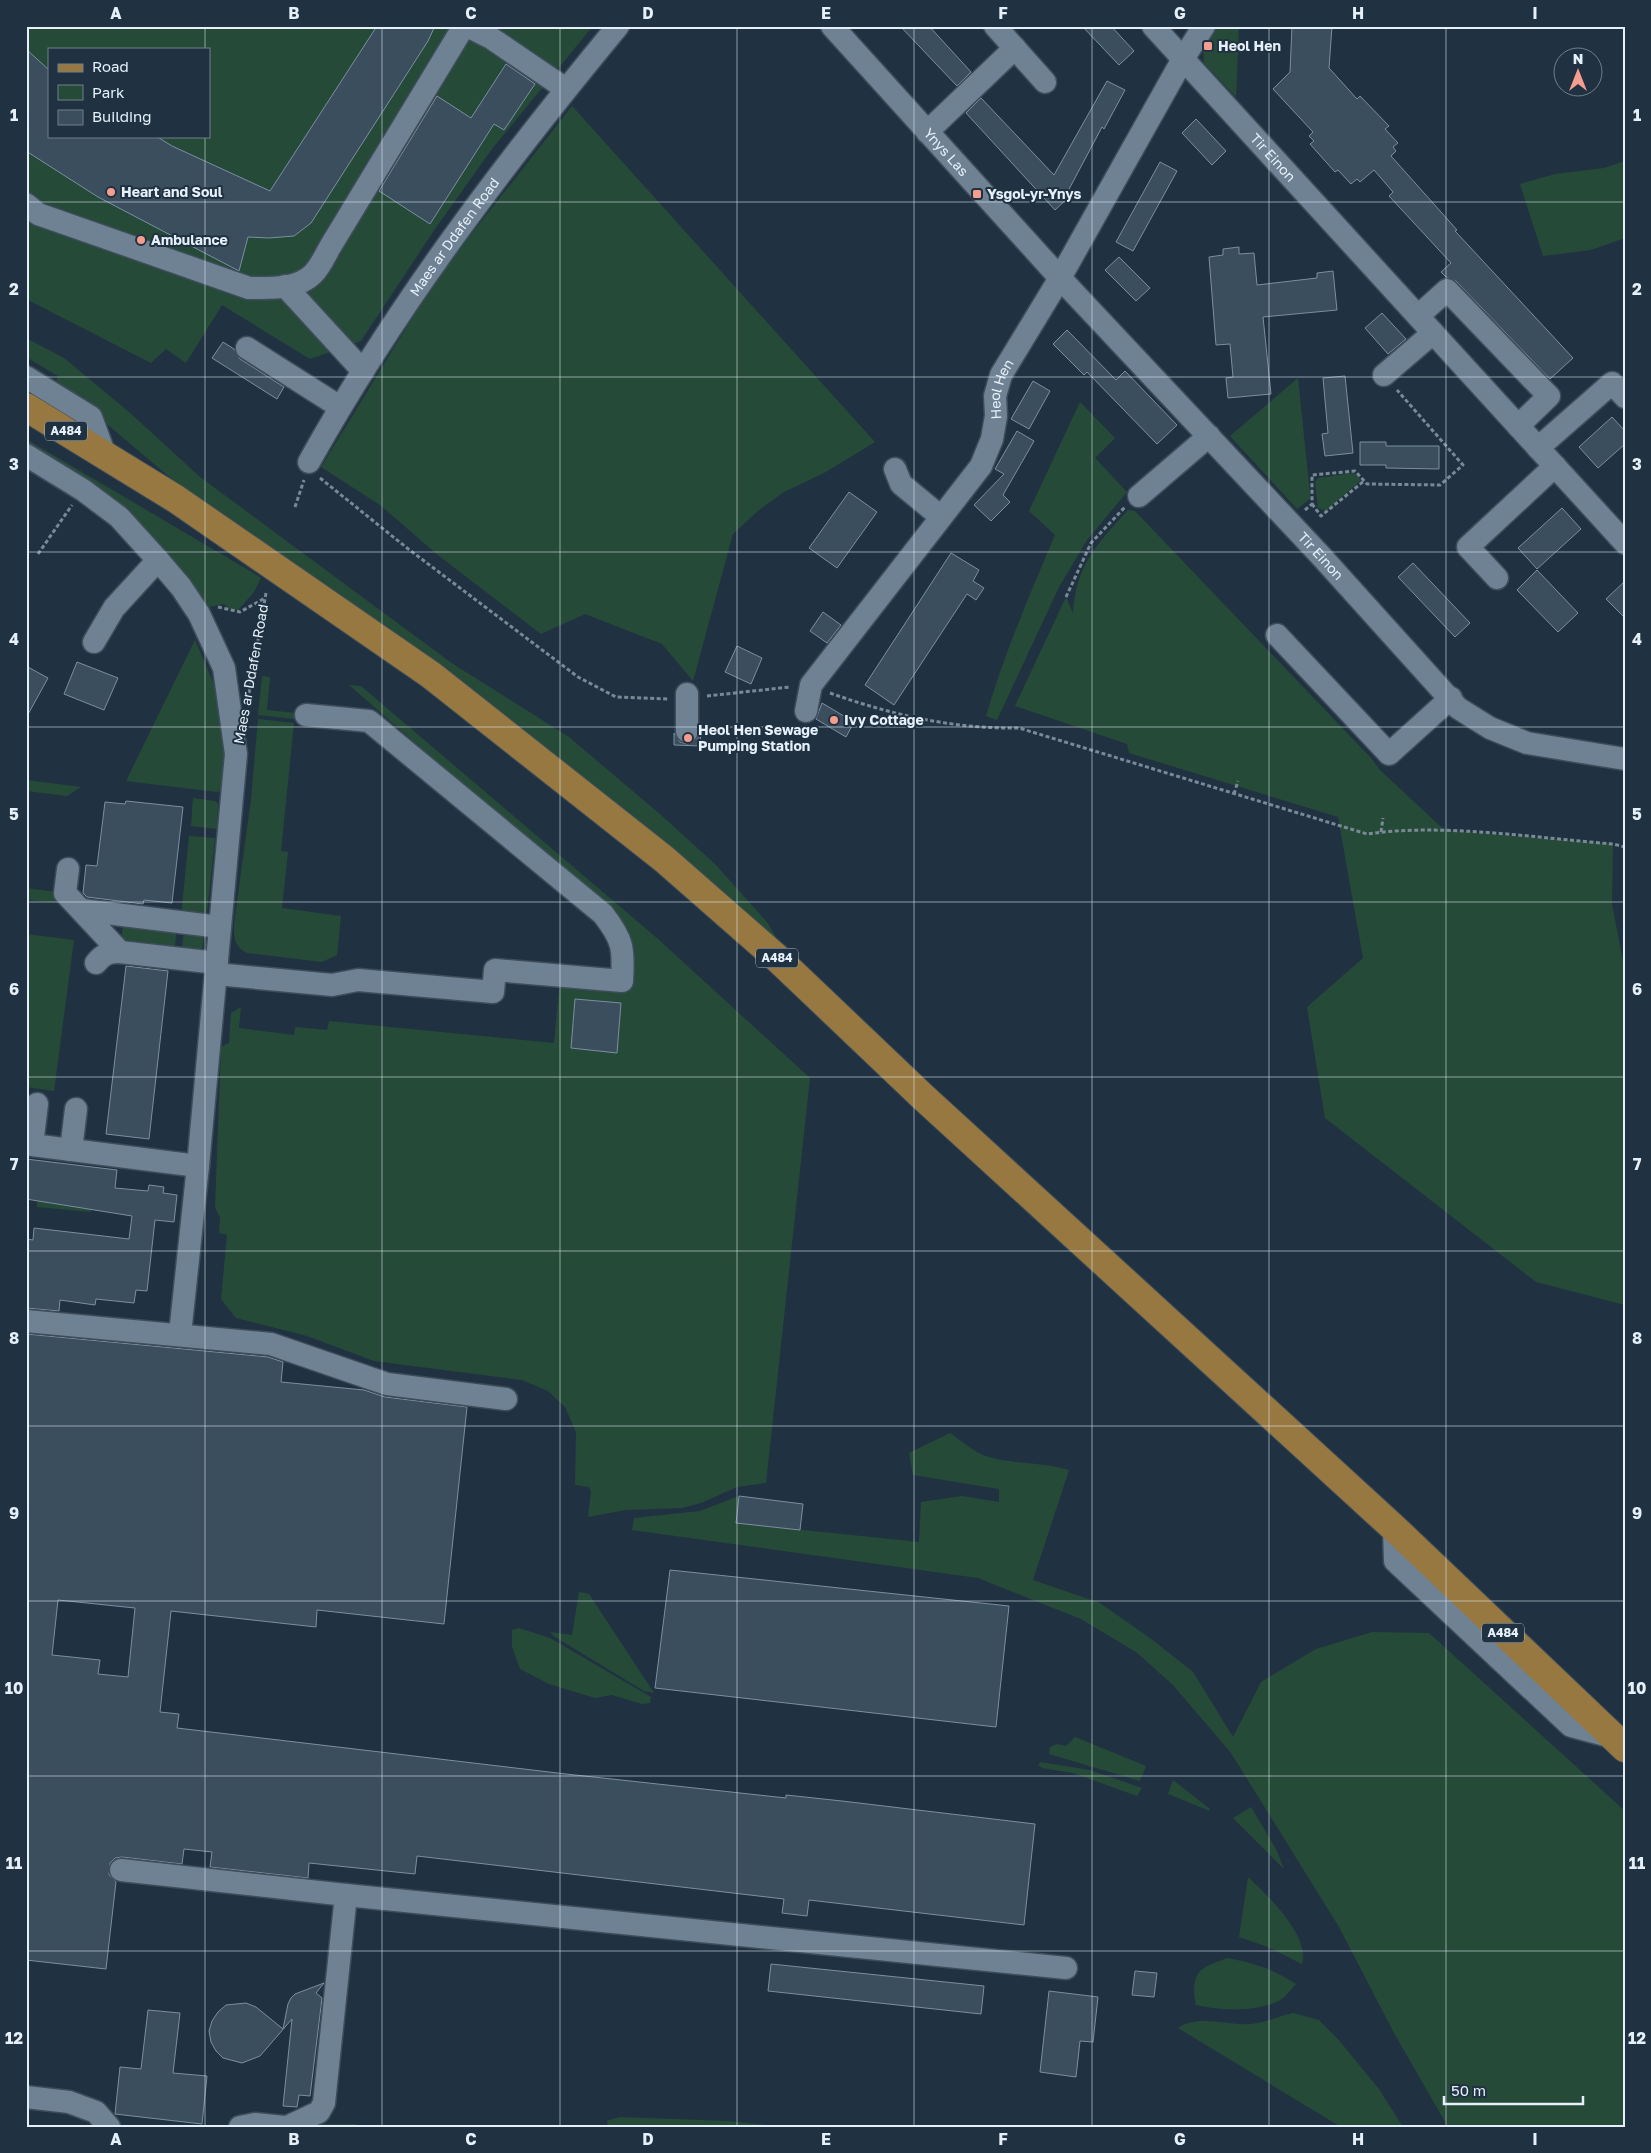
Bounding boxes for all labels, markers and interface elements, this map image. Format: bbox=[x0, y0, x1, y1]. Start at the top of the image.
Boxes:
text: A bbox=[110, 3, 122, 23]
text: B bbox=[288, 3, 300, 23]
text: C bbox=[465, 3, 477, 23]
text: D bbox=[642, 3, 654, 23]
text: E bbox=[821, 3, 831, 23]
text: F bbox=[998, 3, 1008, 23]
text: G bbox=[1174, 3, 1186, 23]
text: H bbox=[1352, 3, 1364, 23]
text: I bbox=[1532, 3, 1538, 23]
place label: Heol Hen bbox=[1218, 37, 1281, 54]
marker: Heol Hen bbox=[1202, 40, 1214, 52]
legend bbox=[48, 48, 210, 138]
north arrow bbox=[1554, 48, 1604, 98]
text: N bbox=[1573, 50, 1583, 67]
text: Road bbox=[92, 57, 129, 75]
text: Park bbox=[92, 83, 125, 101]
text: 1 bbox=[10, 105, 18, 125]
text: 1 bbox=[1633, 105, 1641, 125]
text: Building bbox=[92, 107, 152, 125]
street label: Ynys Las bbox=[920, 124, 972, 179]
street label: Tir Einon bbox=[1247, 129, 1300, 185]
street label: Maes ar Ddafen Road bbox=[406, 174, 502, 299]
place label: Heart and Soul bbox=[121, 183, 223, 200]
place label: Ysgol-yr-Ynys bbox=[987, 185, 1081, 202]
marker: Heart and Soul bbox=[105, 186, 117, 198]
marker: Ysgol-yr-Ynys bbox=[971, 188, 983, 200]
place label: Ambulance bbox=[151, 231, 228, 248]
marker: Ambulance bbox=[135, 234, 147, 246]
text: 2 bbox=[9, 279, 19, 299]
text: 2 bbox=[1632, 279, 1642, 299]
street label: Heol Hen bbox=[986, 356, 1017, 420]
road number: A484 bbox=[45, 422, 87, 441]
text: 3 bbox=[9, 454, 19, 474]
text: 3 bbox=[1632, 454, 1642, 474]
street label: Tir Einon bbox=[1295, 528, 1347, 583]
street label: Maes ar Ddafen Road bbox=[230, 603, 271, 745]
text: 4 bbox=[9, 629, 19, 649]
text: 4 bbox=[1632, 629, 1642, 649]
place label: Ivy Cottage bbox=[844, 711, 924, 728]
marker: Ivy Cottage bbox=[828, 714, 840, 726]
place label: Heol Hen Sewage Pumping Station bbox=[698, 721, 818, 754]
marker: Heol Hen Sewage Pumping Station bbox=[682, 732, 694, 744]
text: 5 bbox=[9, 804, 19, 824]
text: 5 bbox=[1632, 804, 1642, 824]
road number: A484 bbox=[756, 948, 798, 968]
text: 6 bbox=[9, 979, 19, 999]
text: 6 bbox=[1632, 979, 1642, 999]
text: 7 bbox=[10, 1154, 19, 1174]
text: 7 bbox=[1633, 1154, 1642, 1174]
text: 8 bbox=[9, 1328, 19, 1348]
text: 8 bbox=[1632, 1328, 1642, 1348]
text: 9 bbox=[9, 1503, 19, 1523]
text: 9 bbox=[1632, 1503, 1642, 1523]
road number: A484 bbox=[1482, 1624, 1524, 1642]
text: 10 bbox=[5, 1678, 23, 1698]
text: 10 bbox=[1628, 1678, 1646, 1698]
text: 11 bbox=[6, 1853, 22, 1873]
text: 11 bbox=[1629, 1853, 1645, 1873]
text: 12 bbox=[5, 2028, 23, 2048]
text: 12 bbox=[1628, 2028, 1646, 2048]
scale bar bbox=[1444, 2073, 1582, 2105]
text: 50 m bbox=[1451, 2081, 1486, 2099]
text: A bbox=[110, 2129, 122, 2149]
text: B bbox=[288, 2129, 300, 2149]
text: C bbox=[465, 2129, 477, 2149]
text: D bbox=[642, 2129, 654, 2149]
text: E bbox=[821, 2129, 831, 2149]
text: F bbox=[998, 2129, 1008, 2149]
text: G bbox=[1174, 2129, 1186, 2149]
text: H bbox=[1352, 2129, 1364, 2149]
text: I bbox=[1532, 2129, 1538, 2149]

